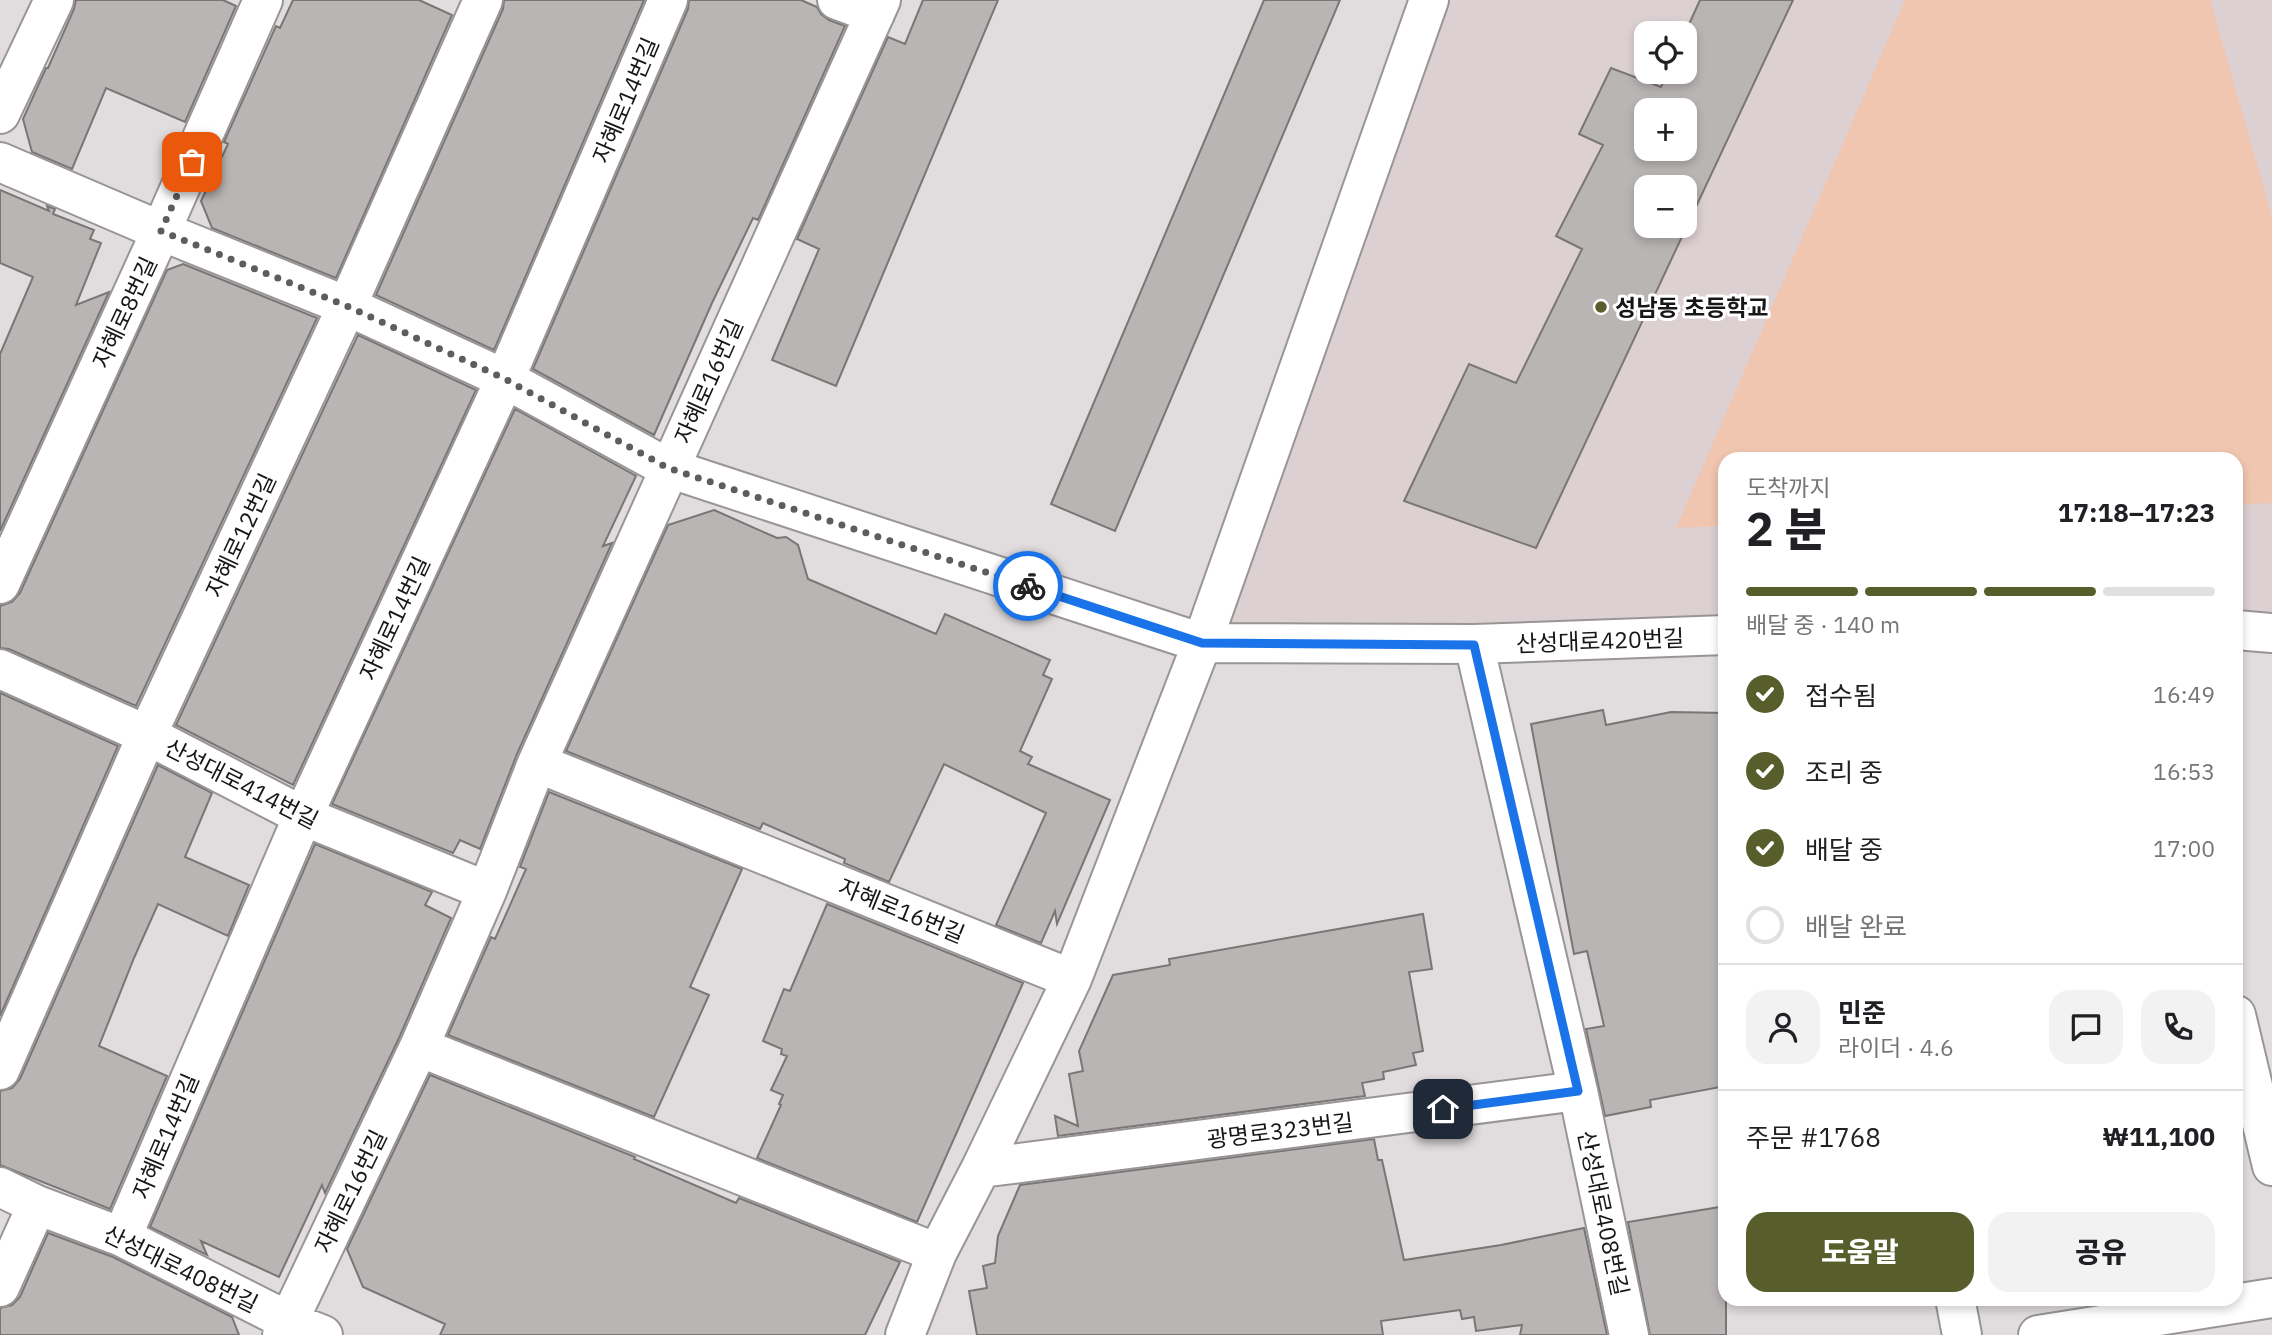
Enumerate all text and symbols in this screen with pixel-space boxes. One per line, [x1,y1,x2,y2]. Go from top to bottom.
map controls [1634,21,1697,238]
button: locate [1634,21,1697,84]
street label: 자혜로14번길 [585,33,665,167]
button: + [1634,98,1697,161]
pin [162,132,222,192]
icon: bag [173,143,211,181]
button: − [1634,175,1697,238]
street label: 자혜로8번길 [85,251,163,373]
place label: 성남동 초등학교 [1615,292,1769,322]
marker: 성남동 초등학교 [1593,299,1609,315]
street label: 자혜로16번길 [667,314,749,448]
street label: 자혜로12번길 [198,468,282,602]
text: 도착까지 [1746,472,1831,502]
text: 17:18–17:23 [2058,495,2215,529]
text: 2 분 [1746,499,1827,559]
street label: 자혜로14번길 [352,551,436,685]
courier [993,551,1063,621]
icon: bike [1009,567,1047,605]
text: 배달 중 · 140 m [1746,609,1900,639]
street label: 산성대로420번길 [1515,622,1685,658]
icon: check [1746,675,1784,713]
text: 접수됨 [1805,678,1877,712]
text: 16:49 [2153,679,2215,709]
street label: 산성대로414번길 [160,731,324,835]
icon: check [1746,752,1784,790]
text: 조리 중 [1805,755,1883,789]
text: 16:53 [2153,756,2215,786]
icon: check [1746,829,1784,867]
text: 배달 중 [1805,832,1883,866]
text: 17:00 [2153,833,2215,863]
street label: 자혜로16번길 [835,871,969,949]
text: 배달 완료 [1805,909,1907,943]
button: person [1746,990,1820,1064]
button: chat [2049,990,2123,1064]
button: phone [2141,990,2215,1064]
text: 민준 [1838,995,1886,1029]
text: 라이더 · 4.6 [1838,1032,1954,1062]
street label: 자혜로14번길 [125,1069,205,1203]
pin [1413,1079,1473,1139]
icon: home [1424,1090,1462,1128]
street label: 광명로323번길 [1205,1106,1355,1154]
text: ₩11,100 [2102,1119,2215,1153]
text: 주문 #1768 [1746,1120,1881,1154]
street label: 자혜로16번길 [307,1124,393,1258]
street label: 산성대로408번길 [1572,1128,1636,1298]
button: 도움말 [1746,1212,1974,1292]
button: 공유 [1988,1212,2215,1292]
street label: 산성대로408번길 [99,1218,263,1318]

